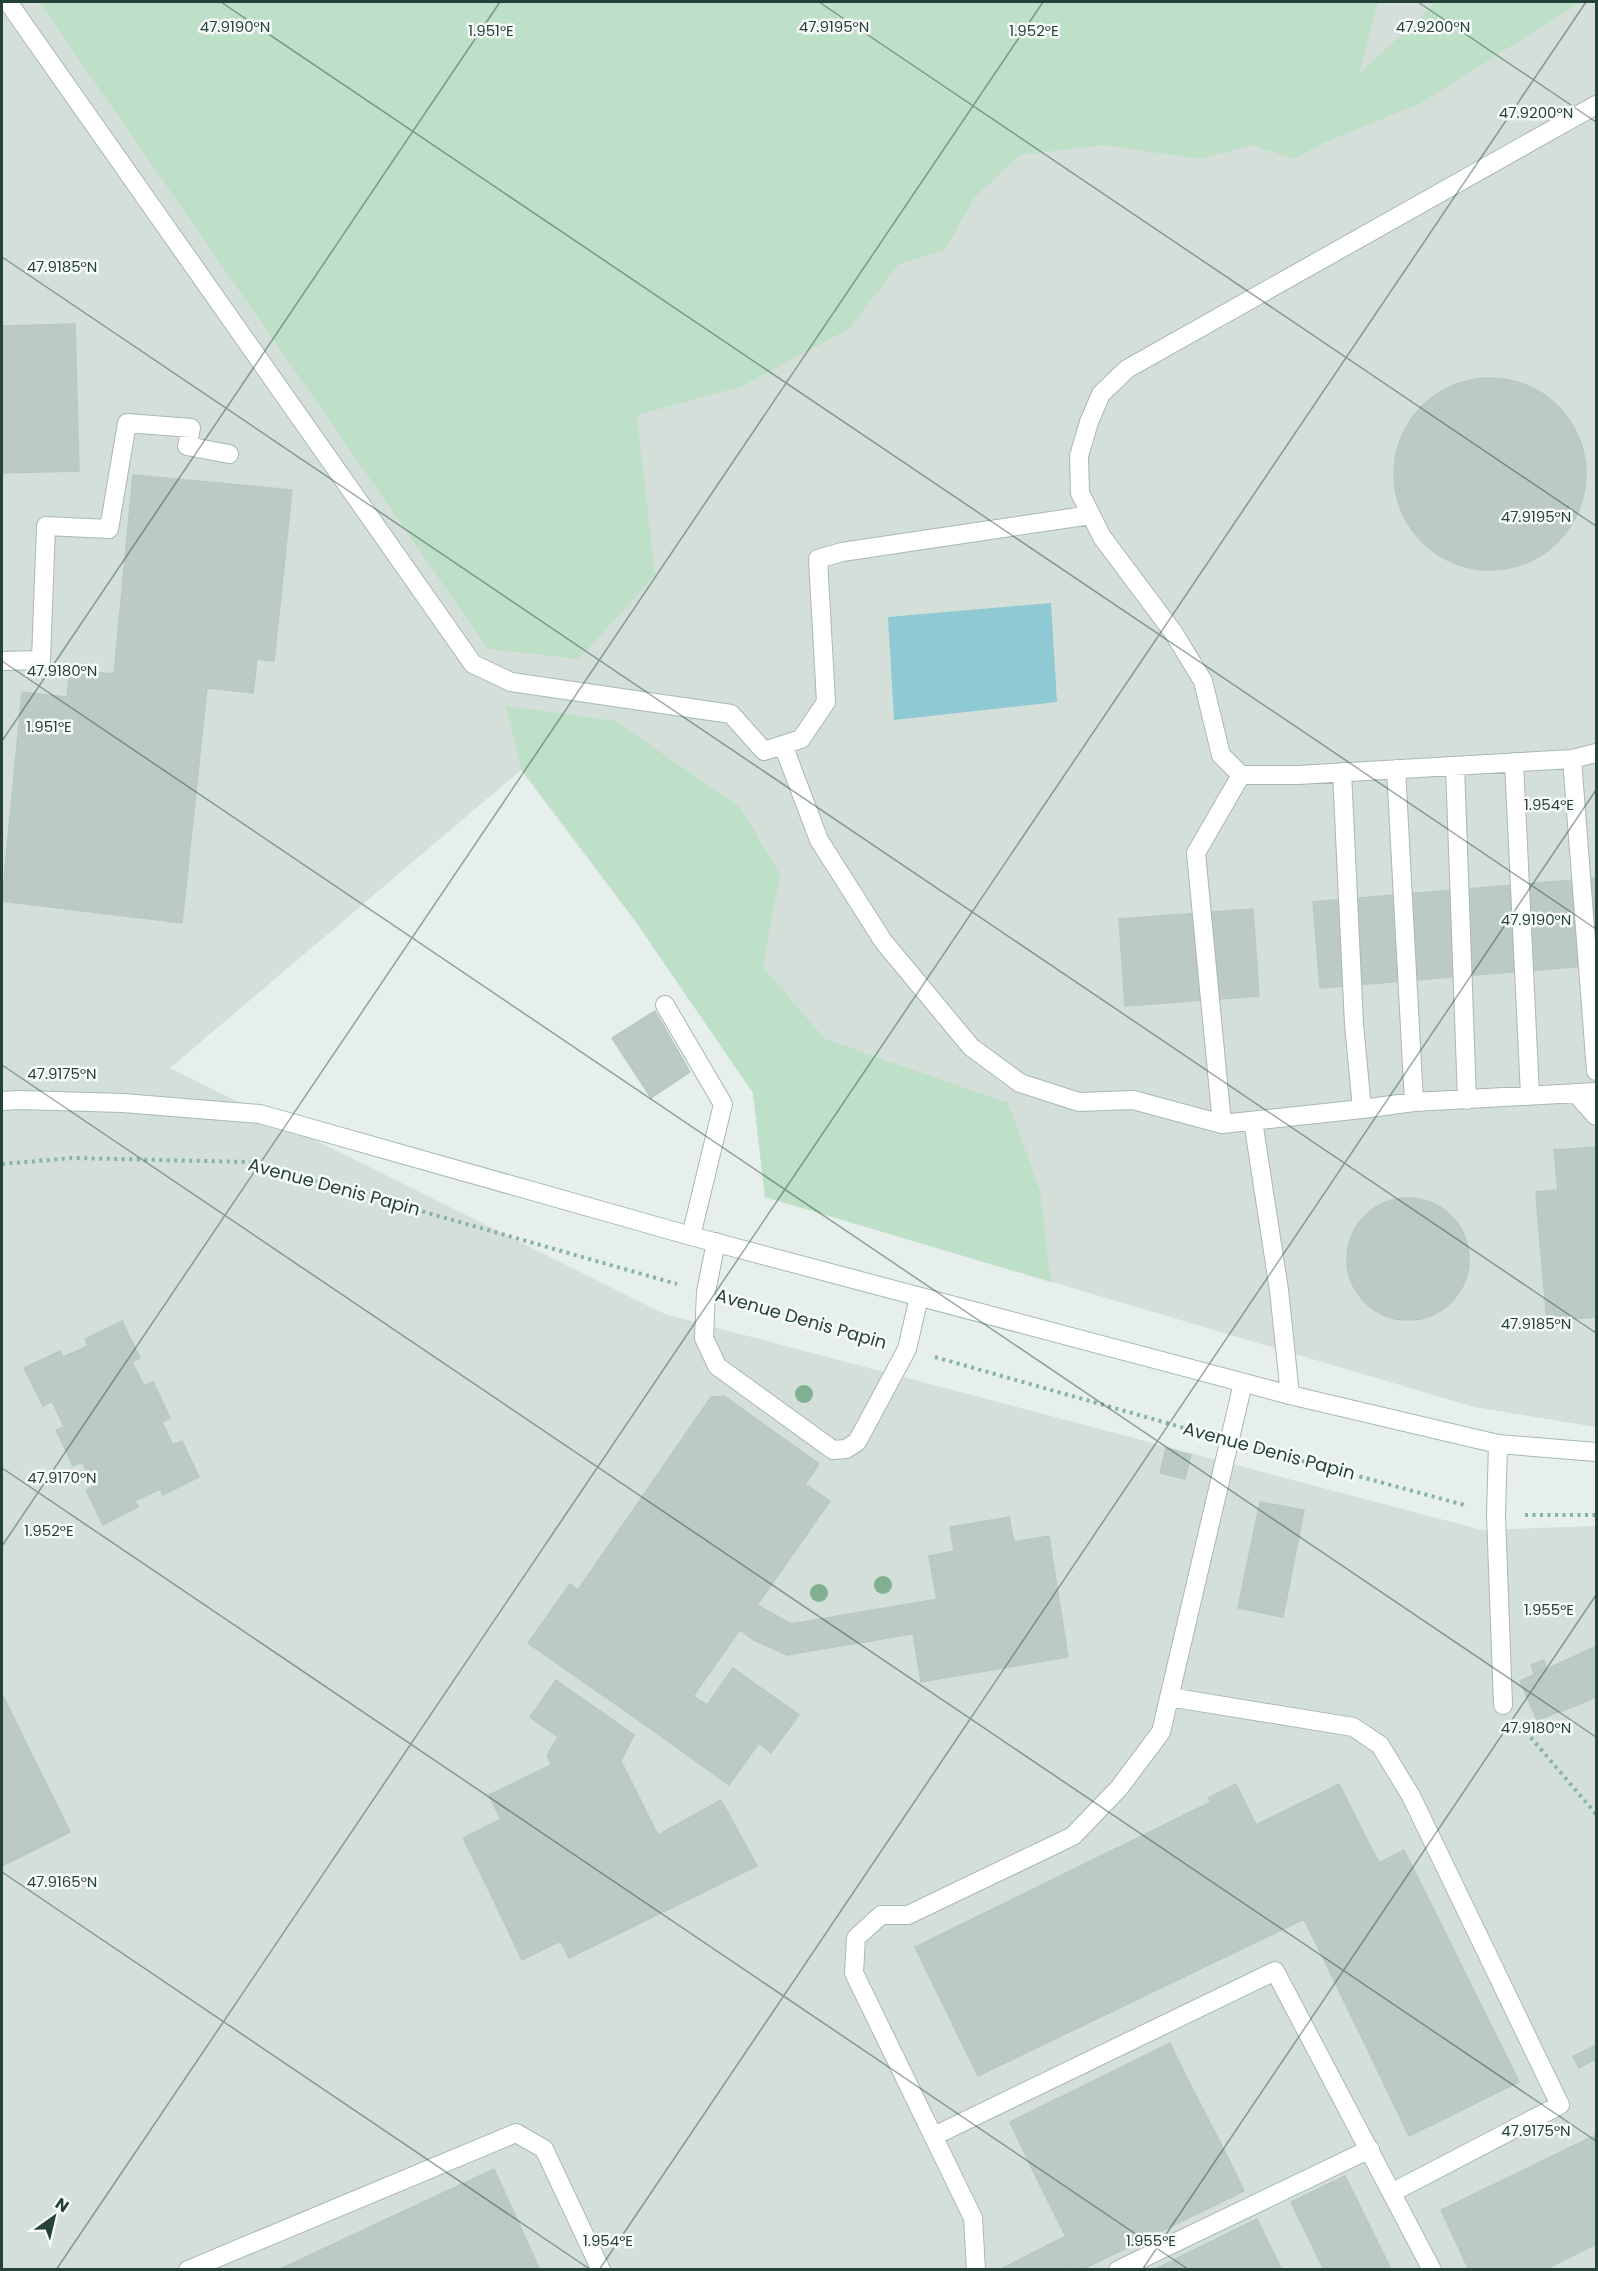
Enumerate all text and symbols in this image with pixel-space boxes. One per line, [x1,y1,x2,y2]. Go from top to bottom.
text: 47.9190°N [200,16,270,37]
text: 47.9195°N [799,16,869,37]
text: 47.9200°N [1396,16,1470,37]
text: 1.951°E [468,20,514,41]
text: 1.952°E [1009,20,1059,41]
text: 47.9200°N [1499,102,1573,123]
text: 47.9185°N [27,256,97,277]
text: 47.9195°N [1501,506,1571,527]
text: 47.9180°N [27,660,97,681]
text: 1.951°E [26,716,72,737]
text: 1.954°E [1524,794,1574,815]
text: 47.9190°N [1501,909,1571,930]
text: 47.9175°N [27,1063,97,1084]
street label: Avenue Denis Papin [245,1152,423,1222]
street label: Avenue Denis Papin [713,1282,890,1355]
text: 47.9185°N [1501,1313,1571,1334]
street label: Avenue Denis Papin [1180,1416,1358,1486]
text: 47.9170°N [27,1467,97,1488]
text: 1.952°E [24,1520,74,1541]
text: 1.955°E [1524,1599,1574,1620]
text: 47.9180°N [1501,1717,1571,1738]
text: 47.9165°N [27,1871,97,1892]
text: 47.9175°N [1501,2120,1571,2141]
north arrow [24,2187,84,2247]
text: N [51,2192,74,2218]
text: 1.954°E [583,2230,633,2251]
text: 1.955°E [1126,2230,1176,2251]

